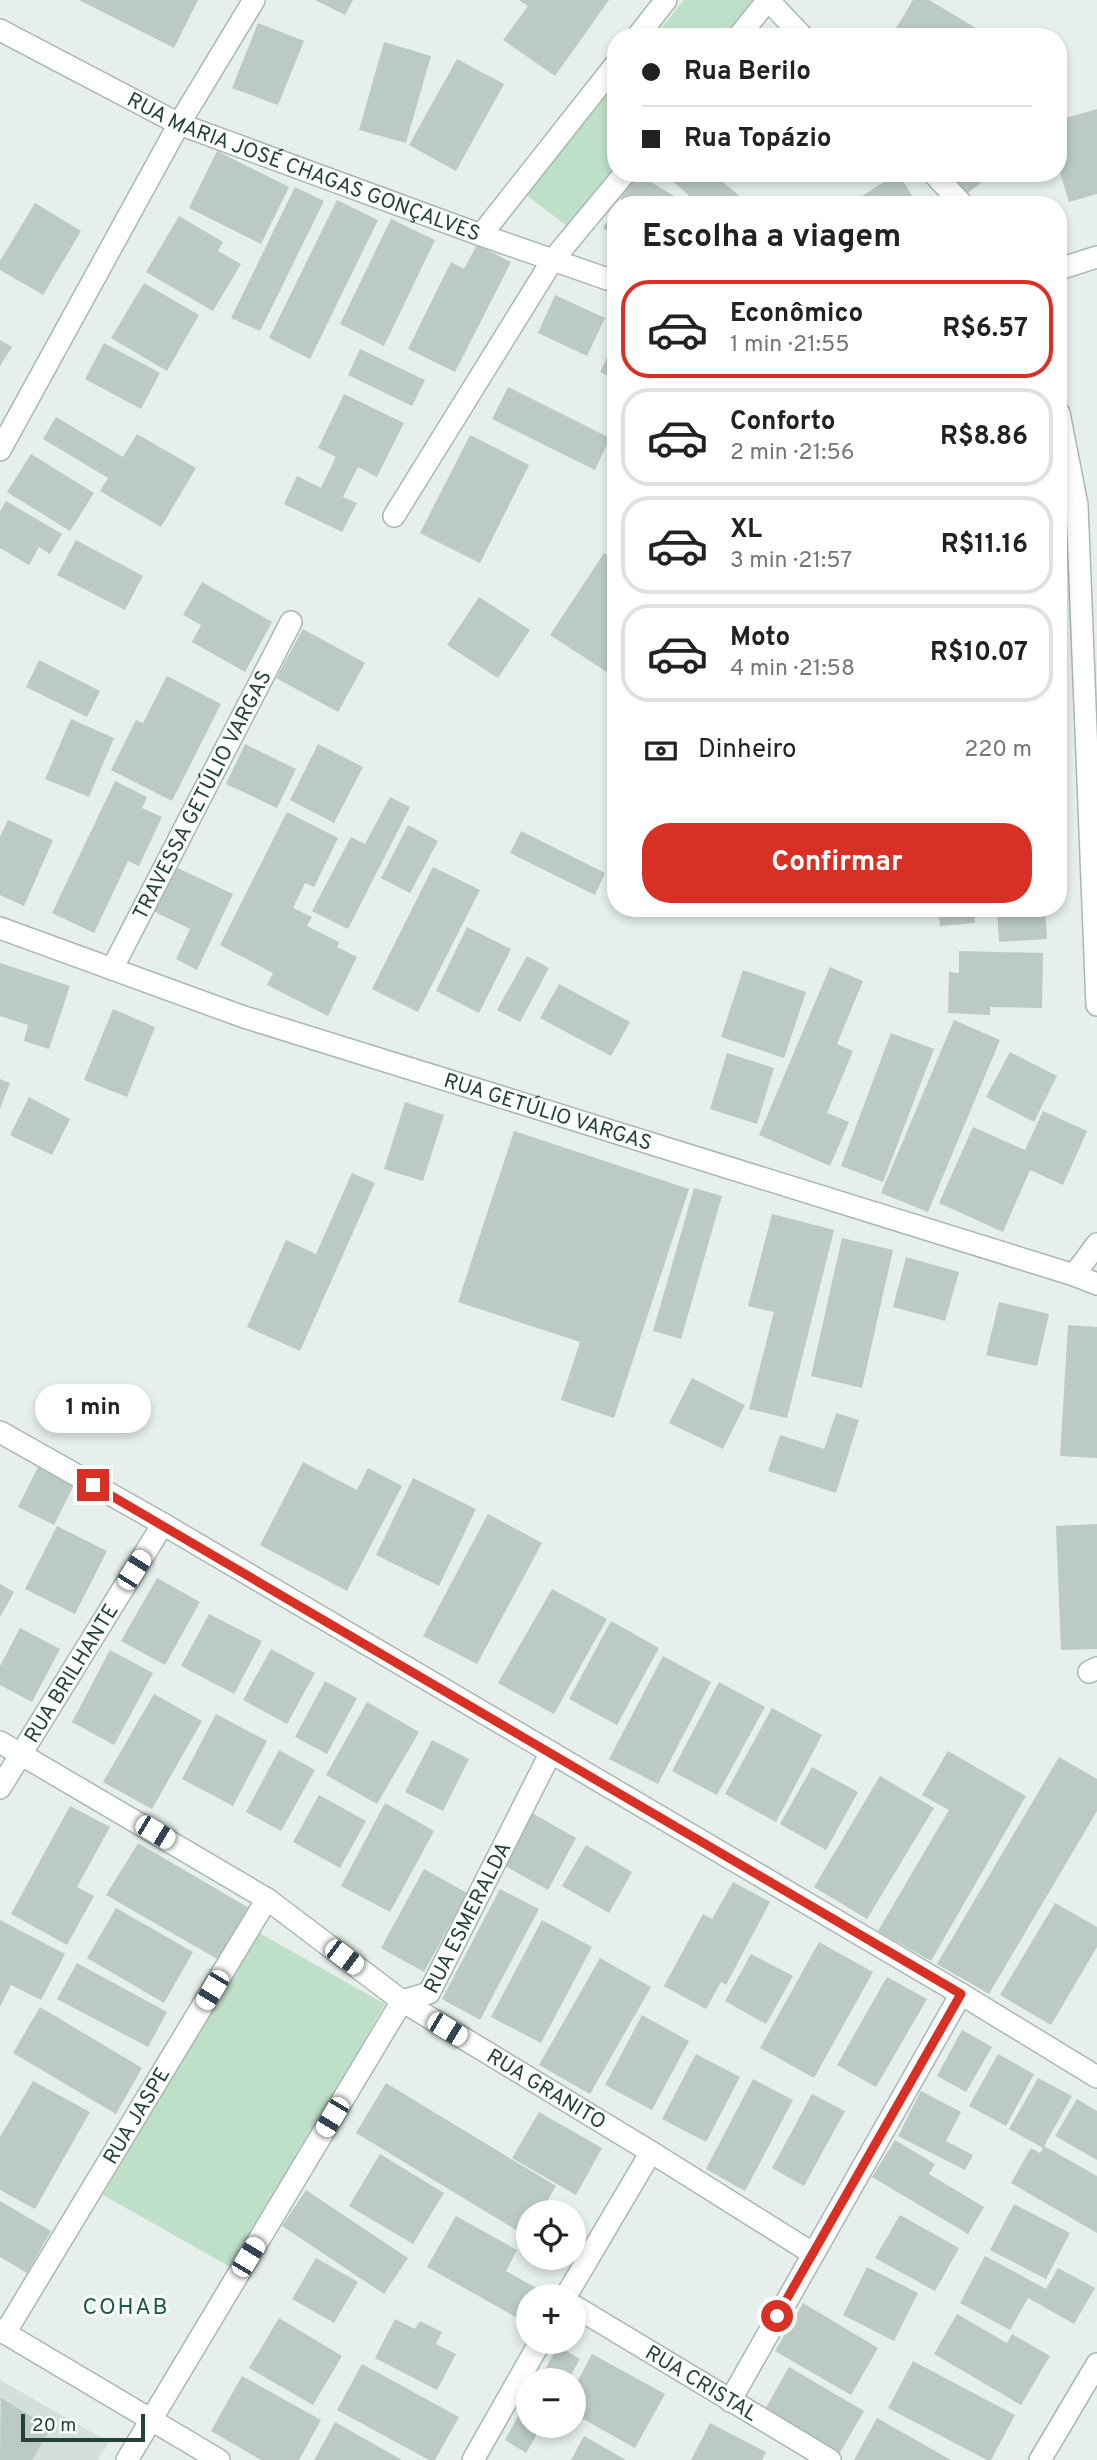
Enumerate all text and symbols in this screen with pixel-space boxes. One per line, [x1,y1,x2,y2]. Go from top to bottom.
text: Rua Berilo [684,56,811,89]
street label: RUA MARIA JOSÉ CHAGAS GONÇALVES [122,87,484,249]
text: Rua Topázio [684,123,832,156]
text: Escolha a viagem [642,218,901,258]
icon: car [646,298,709,361]
text: Econômico [730,298,863,331]
text: R$6.57 [942,313,1028,346]
text: 1 min · 21:55 [730,331,849,360]
icon: car [646,406,709,469]
text: Conforto [730,406,836,439]
text: R$8.86 [940,421,1028,454]
text: 2 min · 21:56 [730,439,854,468]
icon: car [646,514,709,577]
text: XL [730,514,762,547]
text: R$11.16 [941,529,1028,562]
text: 3 min · 21:57 [730,547,852,576]
icon: car [646,622,709,685]
text: Moto [730,622,790,655]
text: R$10.07 [930,637,1028,670]
text: 4 min · 21:58 [730,655,855,684]
street label: TRAVESSA GETÚLIO VARGAS [128,666,279,925]
icon: cash [642,732,680,770]
text: Dinheiro [698,734,797,767]
text: 220 m [964,736,1032,765]
button: Confirmar [642,823,1032,903]
street label: RUA GETÚLIO VARGAS [440,1068,655,1158]
callout: 1 min [35,1384,151,1432]
text: 1 min [65,1394,121,1423]
route end [77,1469,109,1501]
car [114,1547,155,1593]
street label: RUA BRILHANTE [19,1599,125,1749]
car [132,1812,179,1852]
street label: RUA ESMERALDA [419,1838,518,1999]
car [321,1936,368,1978]
car [193,1967,232,2013]
car [424,2009,471,2049]
street label: RUA GRANITO [481,2043,610,2136]
street label: RUA JASPE [98,2063,177,2170]
car [313,2094,352,2140]
map controls [516,2200,586,2438]
button: locate [516,2200,586,2270]
car [229,2234,268,2280]
button: + [516,2284,586,2354]
district label: COHAB [82,2294,170,2323]
route start [761,2300,793,2332]
street label: RUA CRISTAL [640,2340,762,2428]
button: − [516,2368,586,2438]
scale bar [21,2411,145,2443]
text: 20 m [32,2414,76,2438]

